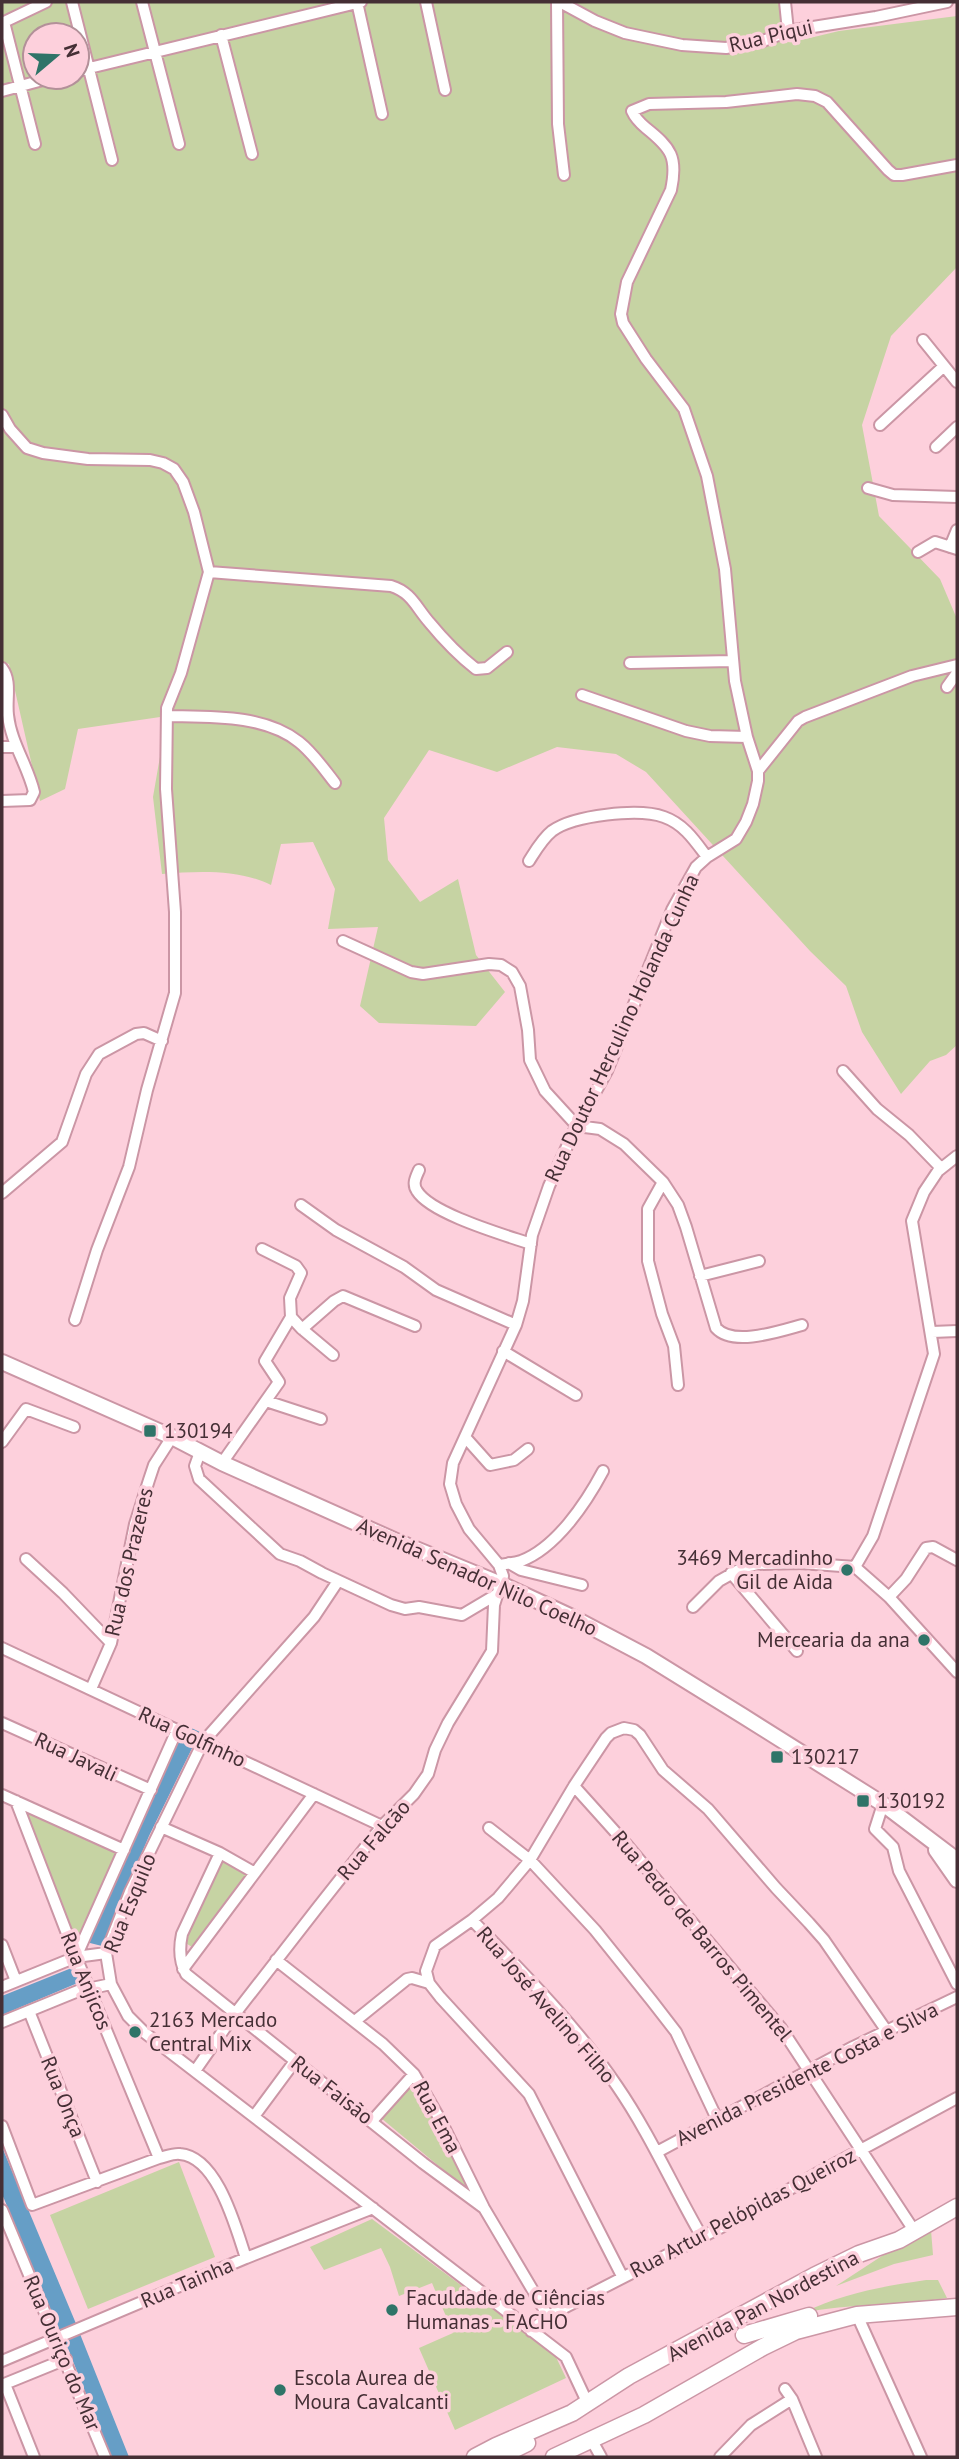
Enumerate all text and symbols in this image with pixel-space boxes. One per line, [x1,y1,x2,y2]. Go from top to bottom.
street label: Rua Piqui [726,13,815,58]
north arrow [21,21,91,91]
text: N [59,41,85,60]
street label: Rua Doutor Herculino Holanda Cunha [538,869,705,1186]
place label: 130194 [164,1417,233,1444]
marker: 130194 [142,1423,158,1439]
street label: Rua dos Prazeres [98,1485,159,1639]
street label: Avenida Senador Nilo Coelho [353,1511,602,1642]
place label: 3469 Mercadinho Gil de Aida [676,1544,833,1595]
marker: 3469 Mercadinho Gil de Aida [839,1562,855,1578]
place label: Mercearia da ana [757,1626,910,1653]
marker: Mercearia da ana [916,1632,932,1648]
street label: Rua Golfinho [134,1700,250,1773]
street label: Rua Javali [30,1726,122,1787]
place label: 130217 [791,1743,860,1770]
marker: 130217 [769,1749,785,1765]
place label: 130192 [877,1787,946,1814]
marker: 130192 [855,1793,871,1809]
street label: Rua Falcão [331,1794,416,1886]
street label: Rua Pedro de Barros Pimentel [606,1825,799,2047]
street label: Rua Esquilo [97,1849,162,1957]
street label: Rua José Avelino Filho [471,1921,622,2089]
street label: Rua Anjicos [55,1928,118,2034]
street label: Avenida Presidente Costa e Silva [671,1996,942,2152]
place label: 2163 Mercado Central Mix [149,2006,277,2057]
marker: 2163 Mercado Central Mix [127,2024,143,2040]
street label: Rua Faisão [286,2049,379,2130]
street label: Rua Onça [35,2052,92,2141]
street label: Rua Ema [407,2076,468,2158]
street label: Rua Artur Pelópidas Queiroz [625,2142,860,2284]
street label: Avenida Pan Nordestina [662,2244,863,2367]
street label: Rua Tainha [136,2251,237,2314]
street label: Rua Ouriço do Mar [18,2271,107,2435]
place label: Faculdade de Ciências Humanas - FACHO [406,2284,605,2335]
marker: Faculdade de Ciências Humanas - FACHO [384,2302,400,2318]
place label: Escola Aurea de Moura Cavalcanti [294,2364,449,2415]
marker: Escola Aurea de Moura Cavalcanti [272,2382,288,2398]

